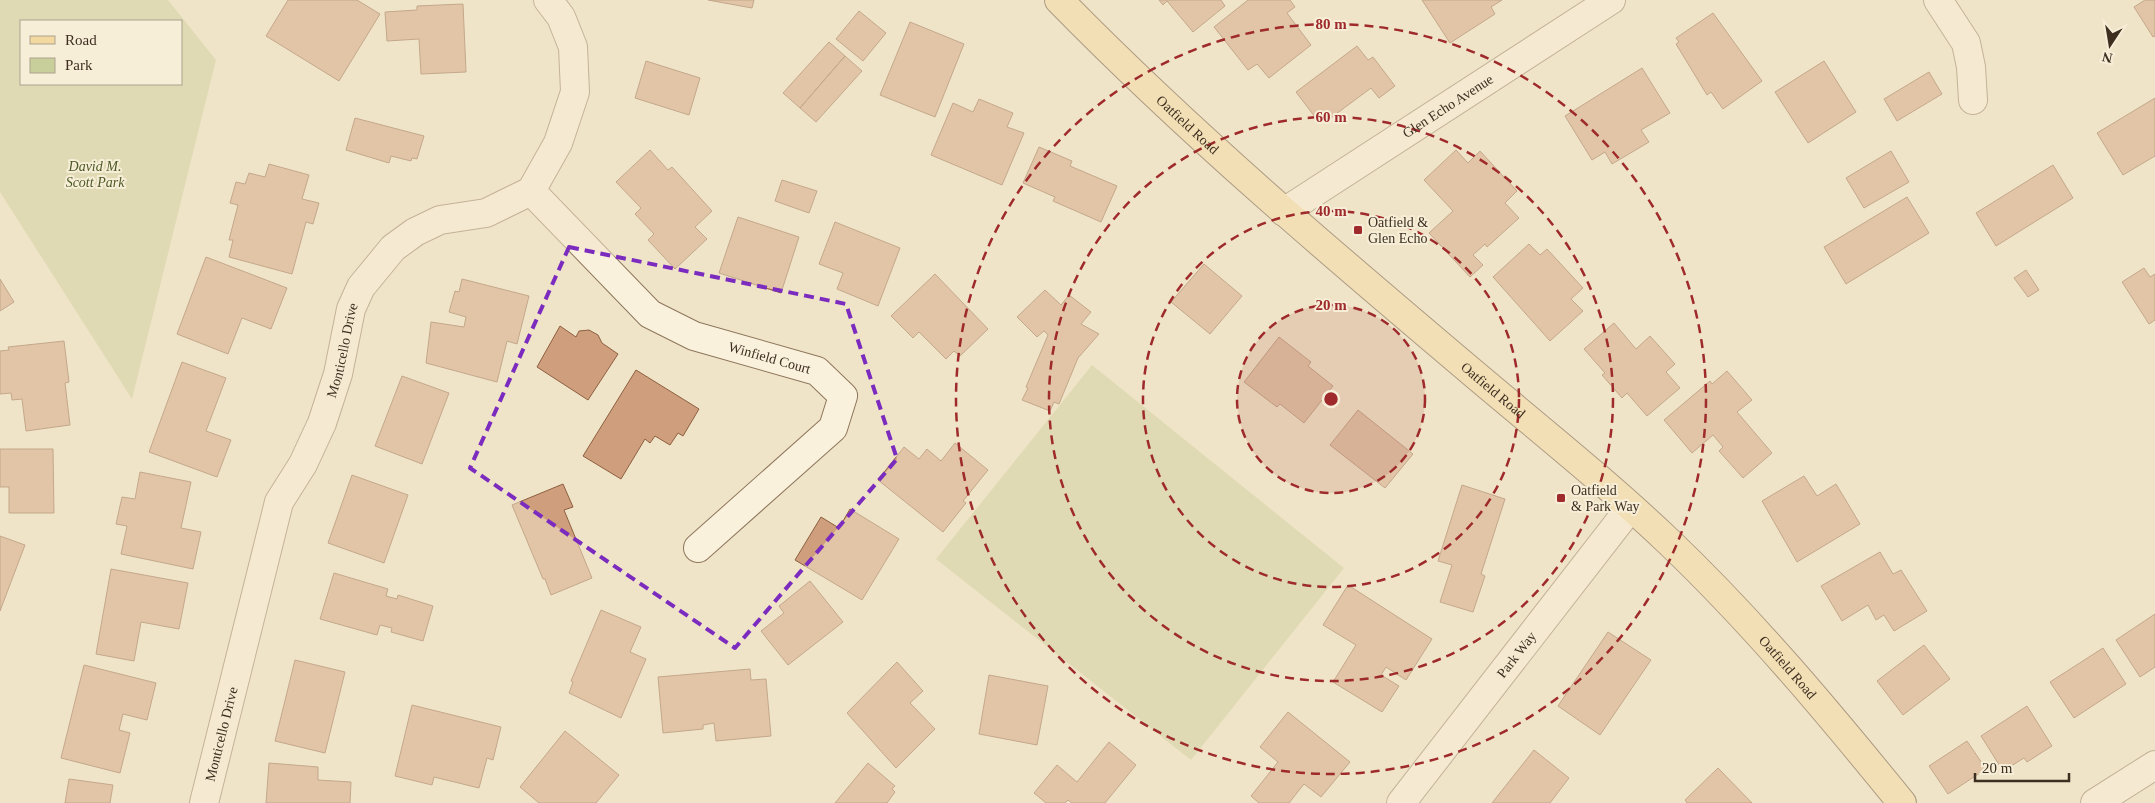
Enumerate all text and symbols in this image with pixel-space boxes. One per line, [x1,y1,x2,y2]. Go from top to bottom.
text: 80 m [1315,16,1347,32]
legend [20,20,182,85]
north arrow [2085,20,2135,70]
text: Road [65,32,97,48]
text: N [2101,49,2114,66]
text: Park [65,57,93,73]
street label: Glen Echo Avenue [1400,72,1496,141]
street label: Oatfield Road [1153,93,1221,157]
text: 60 m [1315,109,1347,125]
park label: David M. Scott Park [66,159,125,190]
text: 40 m [1315,203,1347,219]
place label: Oatfield & Glen Echo [1368,215,1428,246]
marker: Oatfield & Glen Echo [1352,224,1364,236]
text: 20 m [1315,297,1347,313]
street label: Monticello Drive [324,300,361,400]
street label: Winfield Court [727,339,812,377]
street label: Oatfield Road [1458,359,1528,421]
centre of rings [1322,390,1340,408]
place label: Oatfield & Park Way [1571,483,1640,514]
marker: Oatfield & Park Way [1555,492,1567,504]
street label: Park Way [1494,629,1539,681]
street label: Oatfield Road [1756,633,1819,702]
street label: Monticello Drive [203,685,241,783]
scale bar [1975,750,2069,782]
text: 20 m [1982,760,2013,776]

